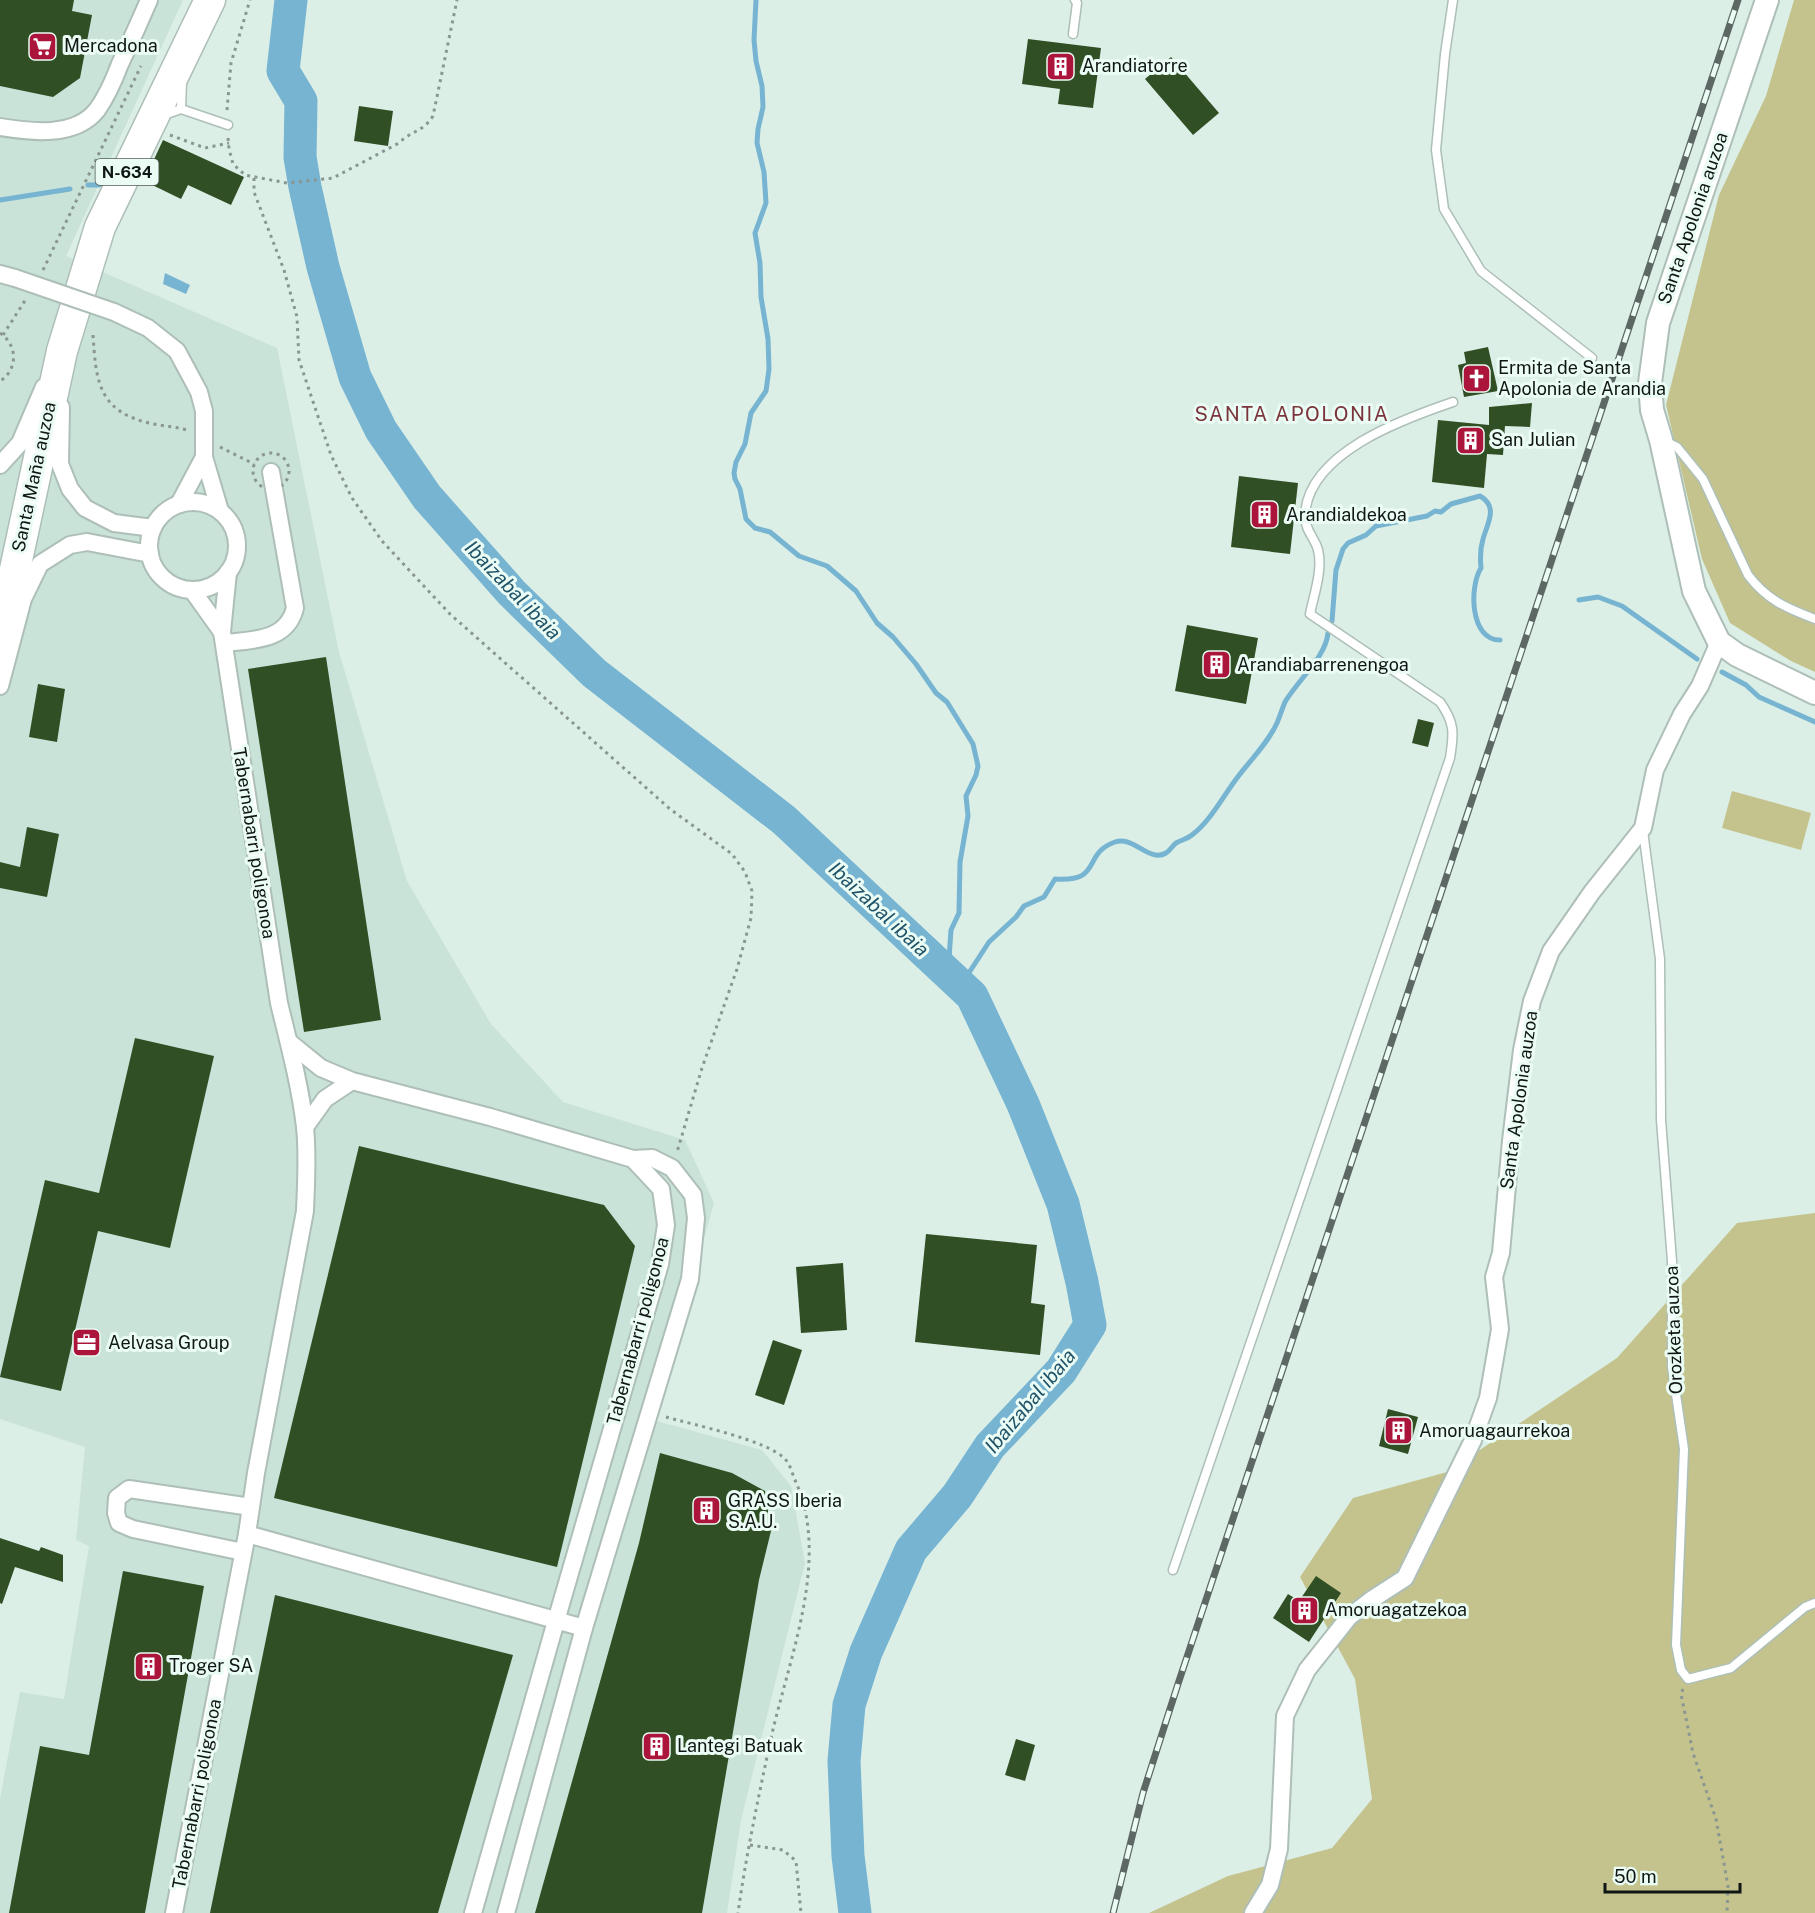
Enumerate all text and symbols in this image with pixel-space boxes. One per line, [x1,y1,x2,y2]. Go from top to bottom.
supermarket icon: Mercadona [27,30,59,62]
place label: Mercadona [64,35,158,56]
building icon: Arandiatorre [1045,50,1077,82]
place label: Arandiatorre [1082,55,1188,76]
street label: Santa Apolonia auzoa [1653,129,1732,306]
road number: N-634 [96,159,158,185]
place label: Ermita de Santa Apolonia de Arandia [1498,357,1666,399]
church icon: Ermita de Santa Apolonia de Arandia [1461,362,1493,394]
street label: Santa Maña auzoa [7,400,60,554]
district label: SANTA APOLONIA [1195,402,1389,426]
building icon: San Julian [1454,424,1486,456]
place label: San Julian [1491,429,1575,450]
building icon: Arandialdekoa [1249,499,1281,531]
place label: Arandialdekoa [1286,504,1407,525]
water label: Ibaizabal ibaia [460,536,566,644]
building icon: Arandiabarrenengoa [1200,649,1232,681]
place label: Arandiabarrenengoa [1237,654,1409,675]
street label: Tabernabarri poligonoa [229,746,280,940]
water label: Ibaizabal ibaia [824,856,934,962]
street label: Santa Apolonia auzoa [1496,1009,1541,1191]
street label: Tabernabarri poligonoa [602,1235,673,1427]
street label: Orozketa auzoa [1661,1266,1686,1395]
office icon: Aelvasa Group [71,1327,103,1359]
place label: Aelvasa Group [108,1332,230,1353]
water label: Ibaizabal ibaia [980,1344,1080,1458]
building icon: Amoruagaurrekoa [1382,1415,1414,1447]
place label: Amoruagaurrekoa [1419,1420,1570,1441]
place label: GRASS Iberia S.A.U. [728,1490,842,1532]
building icon: GRASS Iberia S.A.U. [691,1495,723,1527]
building icon: Amoruagatzekoa [1288,1594,1320,1626]
place label: Amoruagatzekoa [1325,1599,1467,1620]
building icon: Troger SA [132,1650,164,1682]
place label: Troger SA [169,1655,253,1676]
street label: Tabernabarri poligonoa [168,1697,225,1891]
building icon: Lantegi Batuak [640,1730,672,1762]
place label: Lantegi Batuak [677,1735,803,1756]
scale bar [1605,1856,1740,1894]
text: 50 m [1614,1866,1657,1887]

